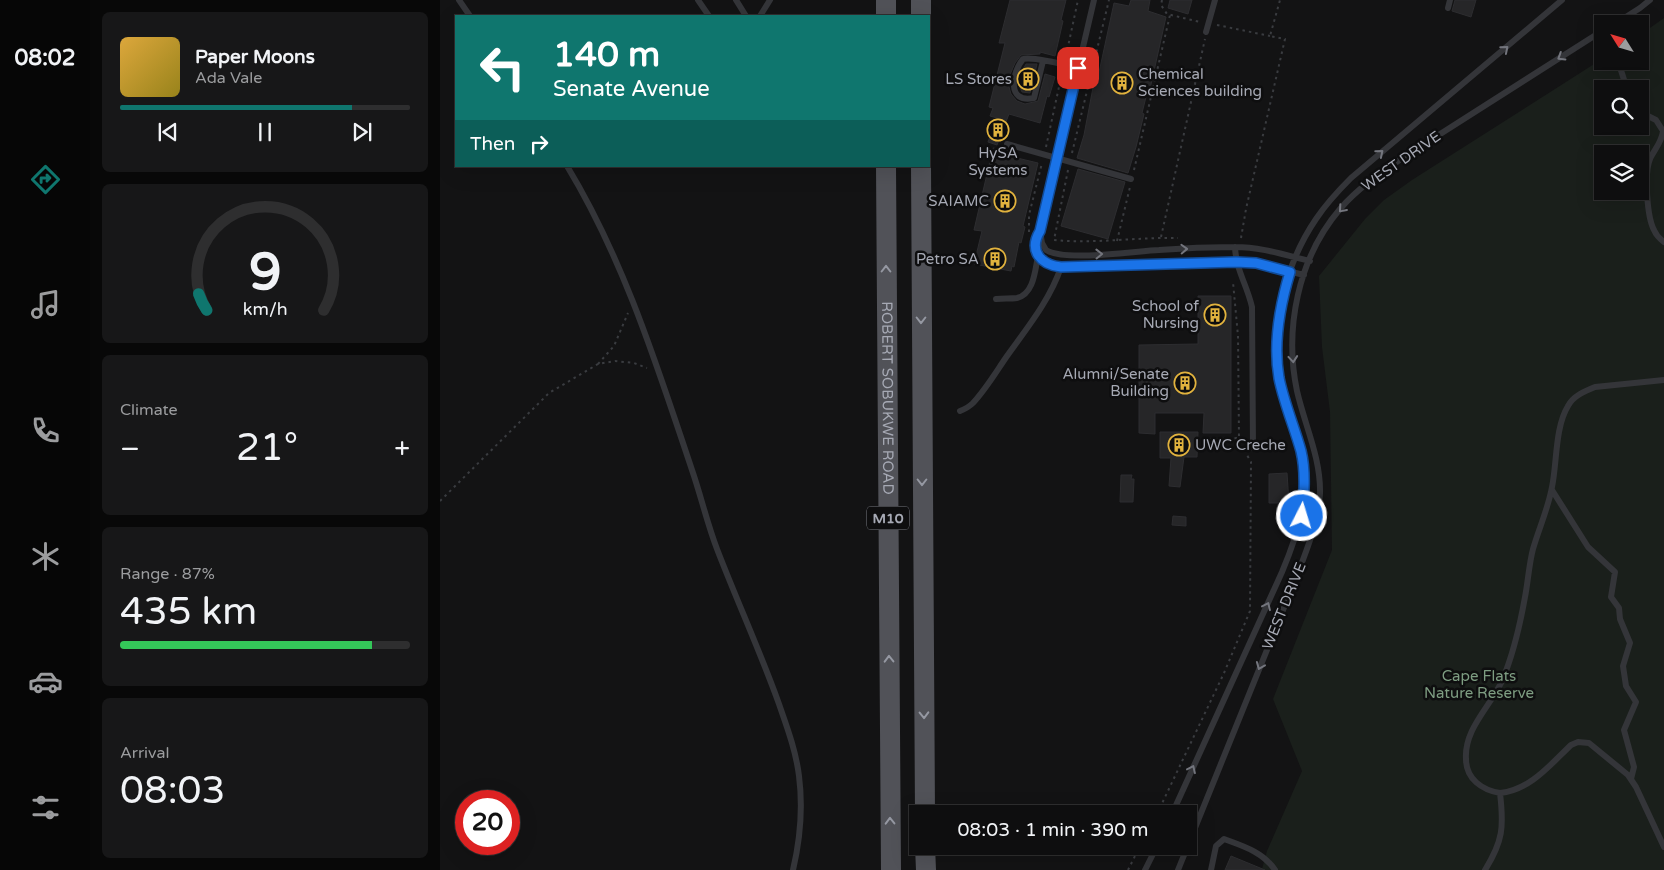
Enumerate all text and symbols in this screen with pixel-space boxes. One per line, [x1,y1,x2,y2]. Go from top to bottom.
north arrow [1594,15,1649,70]
map controls [1594,15,1649,200]
text: 140 m [553,34,660,76]
icon: left [470,35,535,100]
text: 08:02 [15,45,75,71]
text: Paper Moons [195,46,315,68]
one-way arrow [1499,46,1508,54]
pin [1057,47,1099,89]
one-way arrow [1558,51,1567,61]
icon: arrive [1064,54,1092,82]
place label: Chemical Sciences building [1138,65,1262,100]
building icon: LS Stores [1016,67,1040,91]
text: Ada Vale [195,68,262,88]
place label: LS Stores [945,70,1012,88]
building icon: Chemical Sciences building [1110,71,1134,95]
text: Senate Avenue [553,76,710,102]
button: search [1594,80,1649,135]
icon: previous [154,118,182,146]
icon: pause [251,118,279,146]
icon: next [348,118,376,146]
building icon: HySA Systems [986,118,1010,142]
street label: WEST DRIVE [1358,127,1444,195]
icon: right [525,130,553,158]
text: Then [470,133,515,155]
place label: HySA Systems [968,144,1028,179]
button: layers [1594,145,1649,200]
one-way arrow [1375,150,1384,159]
icon: directions [28,162,63,197]
building icon: SAIAMC [993,189,1017,213]
place label: SAIAMC [928,192,989,210]
one-way arrow [1338,203,1347,212]
text: 9 [249,241,281,304]
one-way arrow [1180,244,1188,254]
building icon: Petro SA [983,247,1007,271]
one-way arrow [1095,249,1103,260]
place label: Petro SA [916,250,979,268]
one-way arrow [881,265,891,272]
icon: music [28,287,63,322]
place label: School of Nursing [1132,297,1199,332]
text: km/h [243,299,287,320]
street label: ROBERT SOBUKWE ROAD [878,301,897,495]
building icon: School of Nursing [1203,303,1227,327]
one-way arrow [916,316,926,324]
one-way arrow [1287,356,1298,364]
place label: Alumni/Senate Building [1063,365,1169,400]
building icon: Alumni/Senate Building [1173,371,1197,395]
text: Climate [120,400,178,420]
icon: phone [28,413,63,448]
text: 21° [236,425,298,471]
text: − [120,432,140,466]
text: + [394,432,410,466]
building icon: UWC Creche [1167,433,1191,457]
place label: UWC Creche [1195,436,1286,454]
one-way arrow [917,479,927,487]
position arrow [1275,489,1327,541]
road number: M10 [867,506,909,530]
icon: climate [28,539,63,574]
street label: WEST DRIVE [1258,560,1310,652]
text: Range · 87% [120,564,215,584]
text: 435 km [120,589,257,635]
one-way arrow [1261,602,1271,611]
one-way arrow [884,655,894,662]
one-way arrow [1256,661,1267,670]
icon: car [28,664,63,699]
park label: Cape Flats Nature Reserve [1424,667,1534,702]
one-way arrow [919,712,929,719]
text: Arrival [120,743,169,763]
one-way arrow [1186,765,1196,774]
text: 08:03 [120,768,225,814]
icon: filters [28,790,63,825]
speed limit sign: 20 [455,790,520,855]
one-way arrow [885,817,895,825]
text: 08:03 · 1 min · 390 m [957,819,1149,841]

